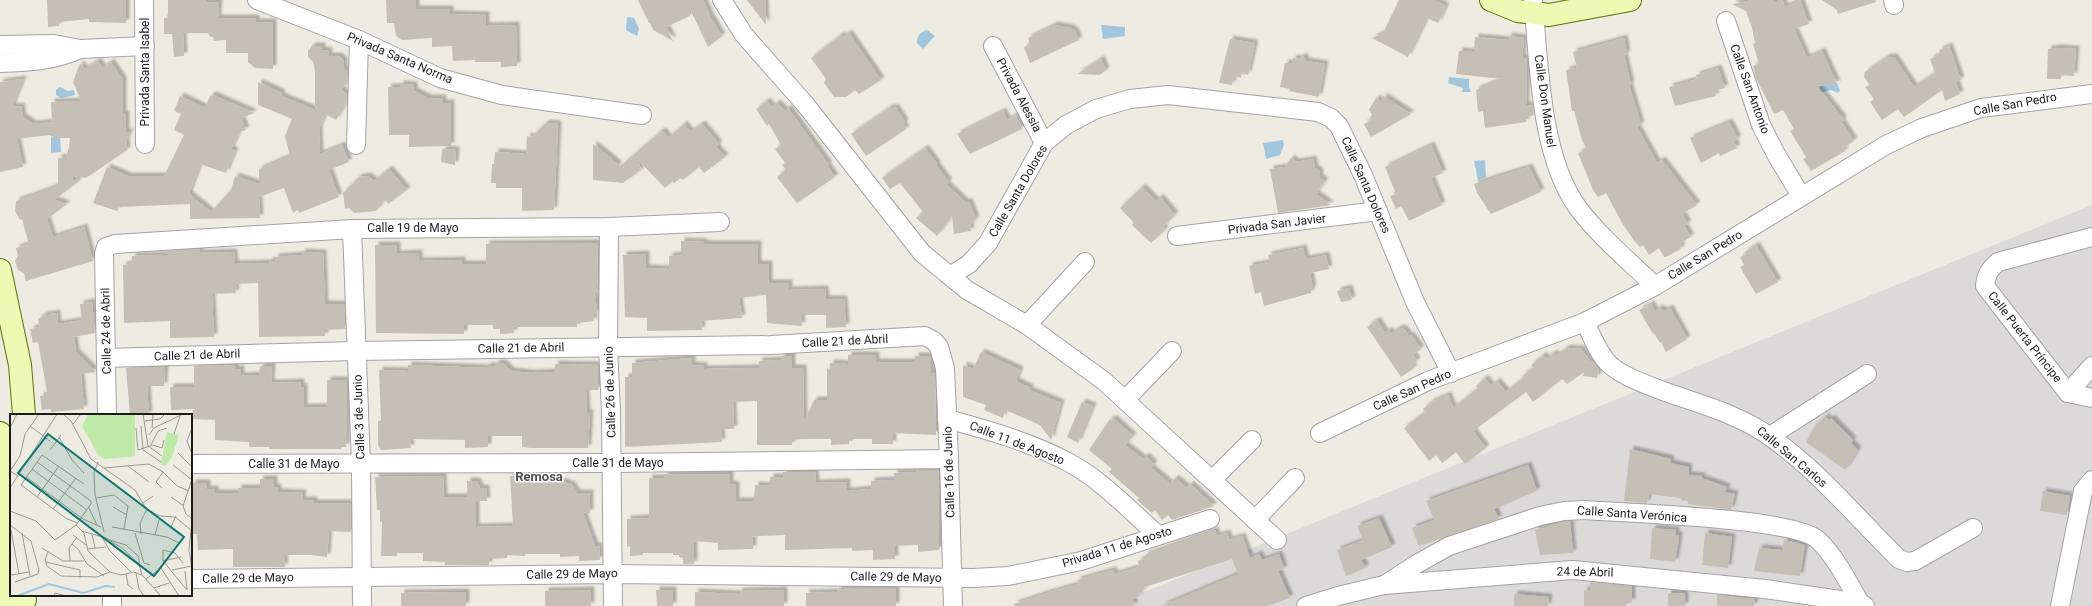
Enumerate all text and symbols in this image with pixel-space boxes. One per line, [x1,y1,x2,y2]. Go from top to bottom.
street label: Privada Santa Isabel [138,18,152,126]
street label: Privada Santa Norma [345,29,455,87]
street label: Calle San Antonio [1727,42,1773,136]
street label: Calle Don Manuel [1532,54,1558,148]
street label: Privada Alessia [994,55,1044,135]
street label: Calle San Pedro [1972,90,2058,118]
street label: Calle Santa Dolores [1338,135,1394,235]
street label: Calle Santa Dolores [986,142,1050,240]
street label: Privada San Javier [1227,211,1327,237]
street label: Calle 19 de Mayo [367,221,459,235]
street label: Calle San Pedro [1665,227,1745,283]
street label: Calle 24 de Abril [98,288,114,374]
street label: Calle Puerta Príncipe [1985,289,2065,385]
street label: Calle 21 de Abril [801,332,889,350]
street label: Calle 21 de Abril [478,340,564,356]
street label: Calle 21 de Abril [154,346,240,364]
street label: Calle 26 de Junio [601,346,619,438]
street label: Calle San Pedro [1371,366,1453,414]
street label: Calle 3 de Junio [351,374,367,460]
inset map [10,414,192,596]
street label: Calle 11 de Agosto [968,418,1066,468]
street label: Calle San Carlos [1754,424,1830,490]
street label: Calle 16 de Junio [940,426,958,518]
street label: Calle 31 de Mayo [572,456,664,470]
street label: Calle 31 de Mayo [248,457,340,471]
district label: Remosa [515,469,563,484]
street label: Calle Santa Verónica [1577,503,1687,525]
street label: Privada 11 de Agosto [1060,524,1174,570]
street label: 24 de Abril [1556,565,1614,579]
street label: Calle 29 de Mayo [526,566,618,582]
street label: Calle 29 de Mayo [850,569,942,585]
street label: Calle 29 de Mayo [202,570,294,586]

